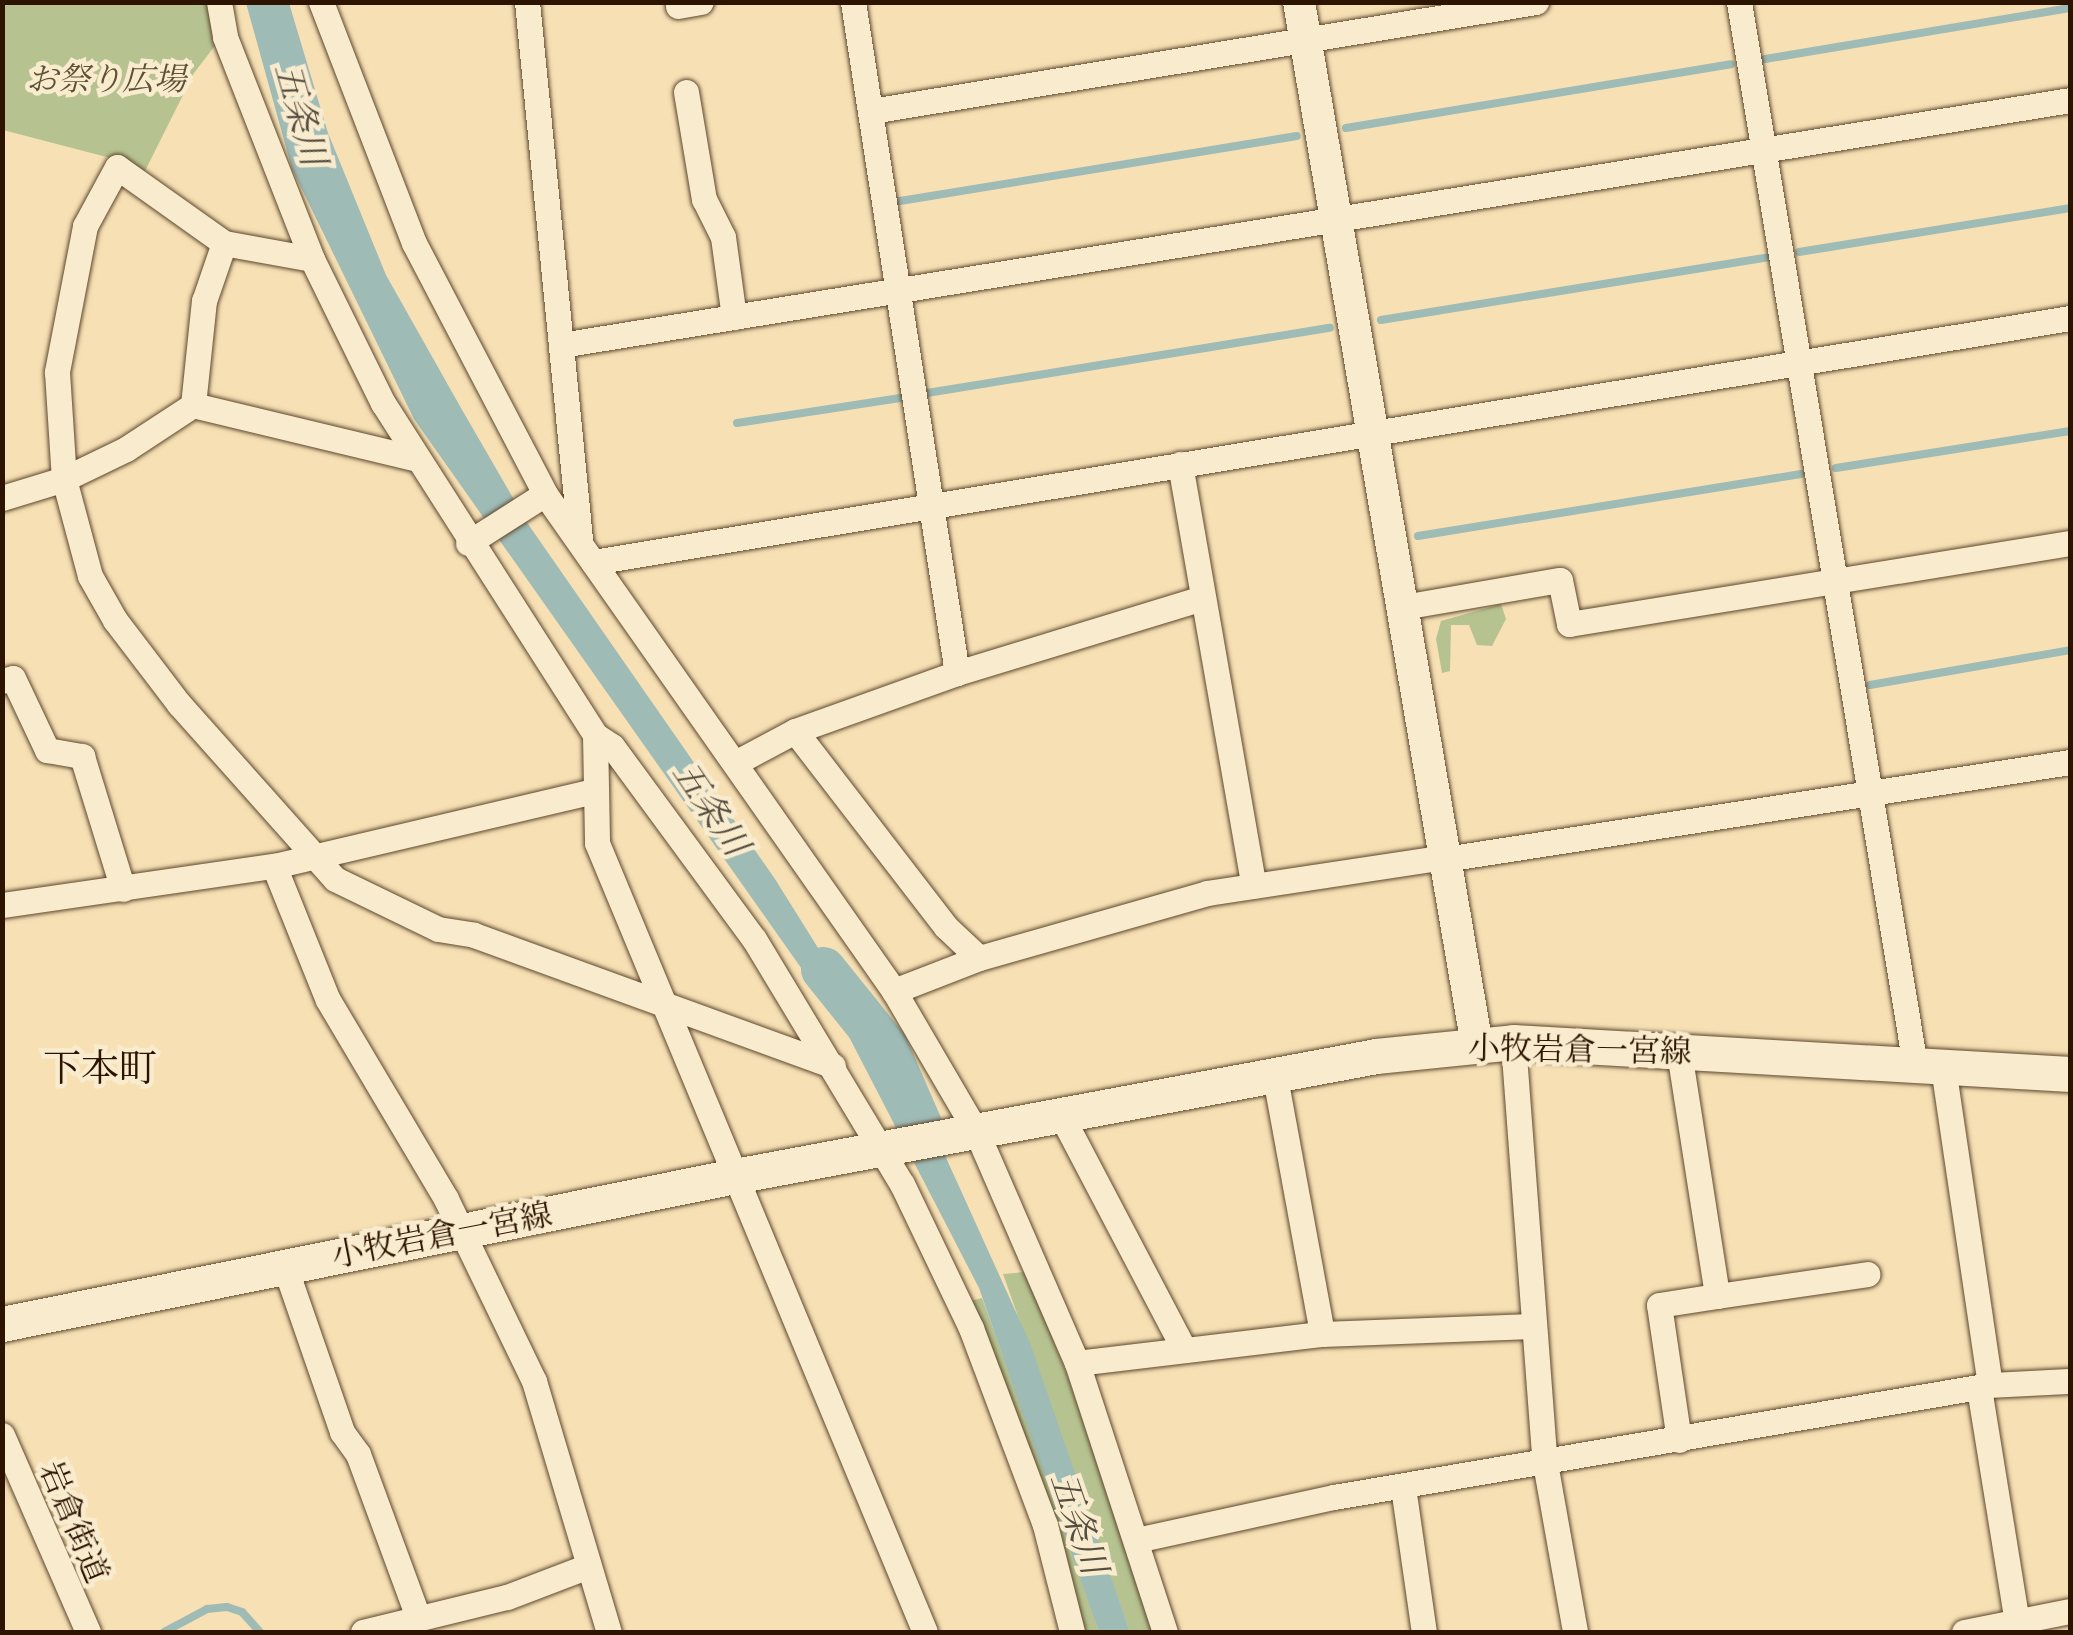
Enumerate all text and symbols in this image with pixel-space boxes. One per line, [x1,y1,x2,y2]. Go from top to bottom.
water label: 五条川 [266,58,336,170]
park label: お祭り広場 [26,60,186,98]
water label: 五条川 [664,753,758,863]
street label: 小牧岩倉一宮線 [1468,1029,1692,1071]
district label: 下本町 [43,1045,157,1091]
street label: 小牧岩倉一宮線 [328,1195,556,1275]
street label: 岩倉街道 [31,1456,117,1588]
water label: 五条川 [1042,1467,1116,1579]

